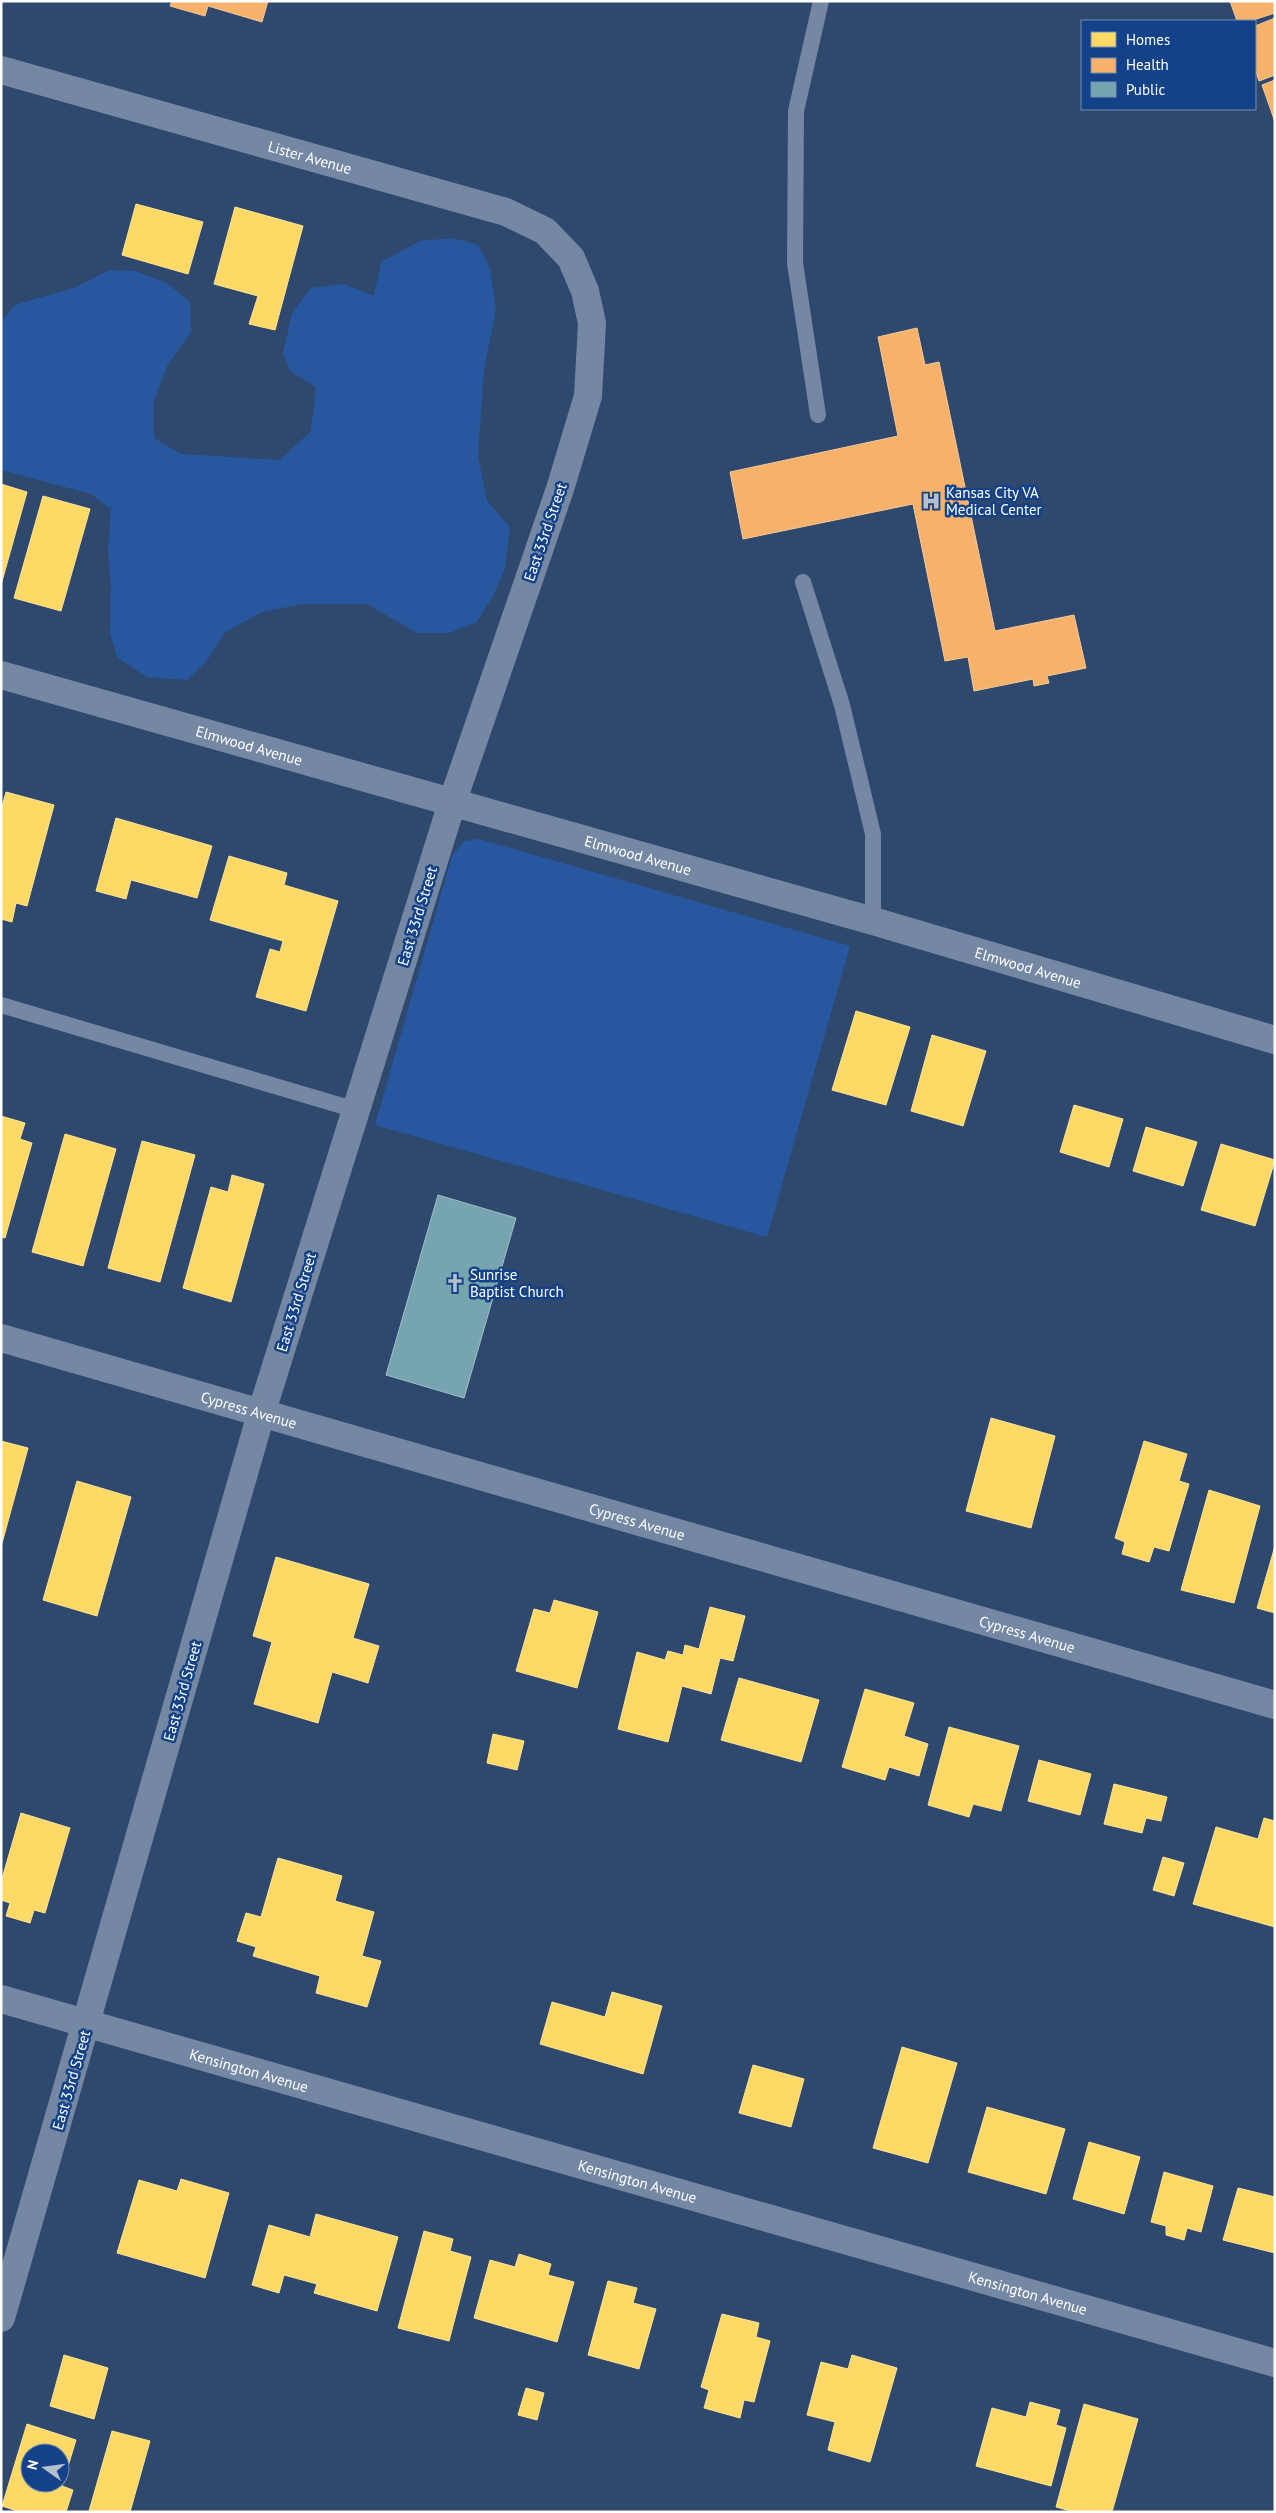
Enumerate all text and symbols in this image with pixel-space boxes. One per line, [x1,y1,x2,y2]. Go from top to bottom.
legend [1081,20,1256,110]
text: Homes [1126,30,1170,49]
text: Health [1126,55,1169,74]
text: Public [1126,80,1165,99]
street label: Lister Avenue [266,136,354,178]
street label: East 33rd Street [519,480,571,584]
place label: Kansas City VA Medical Center [946,483,1042,519]
hospital icon: Kansas City VA Medical Center [920,490,942,512]
street label: Elmwood Avenue [194,721,305,769]
street label: Elmwood Avenue [583,831,694,879]
street label: East 33rd Street [393,864,441,968]
street label: Elmwood Avenue [973,942,1084,992]
street label: East 33rd Street [272,1250,320,1354]
place label: Sunrise Baptist Church [470,1265,564,1301]
church icon: Sunrise Baptist Church [444,1272,466,1294]
street label: Cypress Avenue [199,1387,299,1432]
street label: Cypress Avenue [587,1498,687,1544]
street label: Cypress Avenue [977,1611,1077,1656]
street label: East 33rd Street [159,1639,205,1743]
street label: East 33rd Street [48,2028,94,2132]
street label: Kensington Avenue [188,2044,311,2096]
street label: Kensington Avenue [576,2155,699,2207]
street label: Kensington Avenue [966,2266,1089,2318]
north arrow [20,2443,70,2493]
text: N [23,2458,42,2471]

